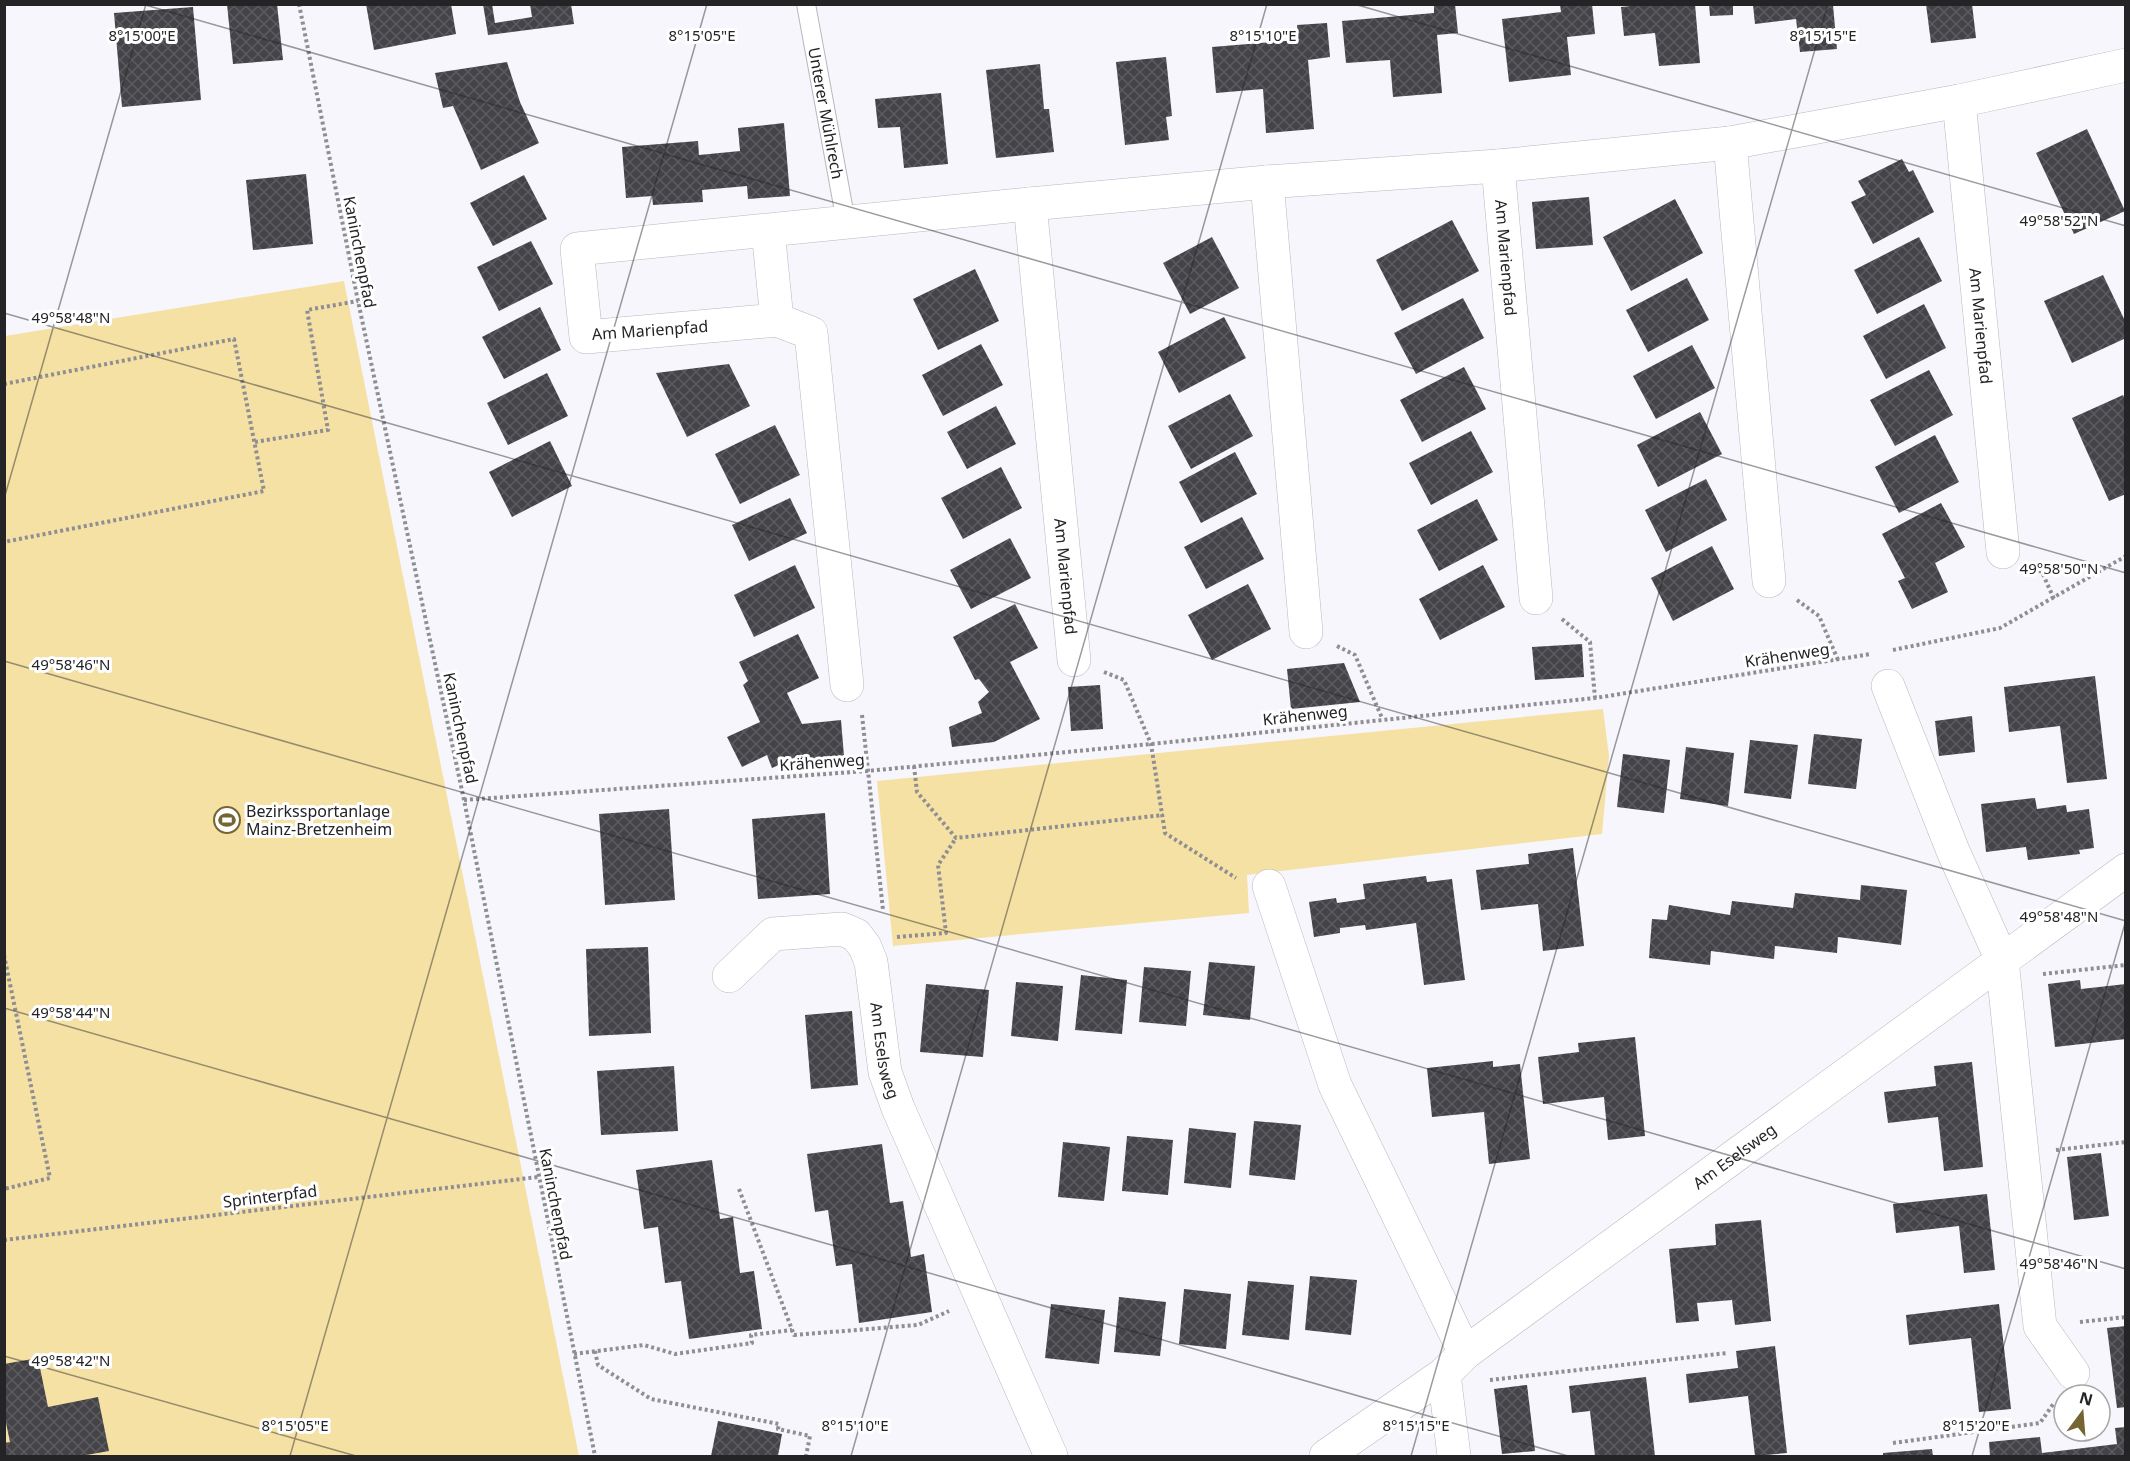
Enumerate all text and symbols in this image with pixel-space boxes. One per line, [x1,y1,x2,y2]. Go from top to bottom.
text: 8°15'00"E [108,25,176,45]
text: 8°15'05"E [668,25,736,45]
text: 8°15'10"E [1229,25,1297,45]
text: 8°15'15"E [1789,25,1857,45]
street label: Unterer Mühlrech [803,45,849,181]
street label: Kaninchenpfad [338,194,382,310]
street label: Am Marienpfad [1490,199,1522,317]
text: 49°58'52"N [2020,210,2098,230]
street label: Am Marienpfad [1964,267,1998,385]
text: 49°58'48"N [32,307,110,327]
street label: Am Marienpfad [591,315,709,345]
street label: Am Marienpfad [1049,517,1082,635]
text: 49°58'50"N [2020,558,2098,578]
street label: Krähenweg [1743,637,1831,673]
text: 49°58'46"N [32,654,110,674]
street label: Kaninchenpfad [438,670,484,786]
street label: Krähenweg [1261,700,1349,730]
street label: Krähenweg [779,748,865,776]
place label: Bezirkssportanlage Mainz-Bretzenheim [246,800,392,840]
sports icon: Bezirkssportanlage Mainz-Bretzenheim [212,805,242,835]
text: 49°58'48"N [2020,906,2098,926]
street label: Am Eselsweg [865,1001,905,1102]
text: 49°58'44"N [32,1002,110,1022]
street label: Am Eselsweg [1688,1118,1781,1194]
street label: Kaninchenpfad [534,1146,578,1262]
street label: Sprinterpfad [222,1179,318,1213]
text: 49°58'46"N [2020,1253,2098,1273]
text: 49°58'42"N [32,1350,110,1370]
north arrow [2052,1383,2112,1443]
text: N [2077,1386,2095,1411]
text: 8°15'05"E [261,1415,329,1435]
text: 8°15'10"E [821,1415,889,1435]
text: 8°15'15"E [1382,1415,1450,1435]
text: 8°15'20"E [1942,1415,2010,1435]

